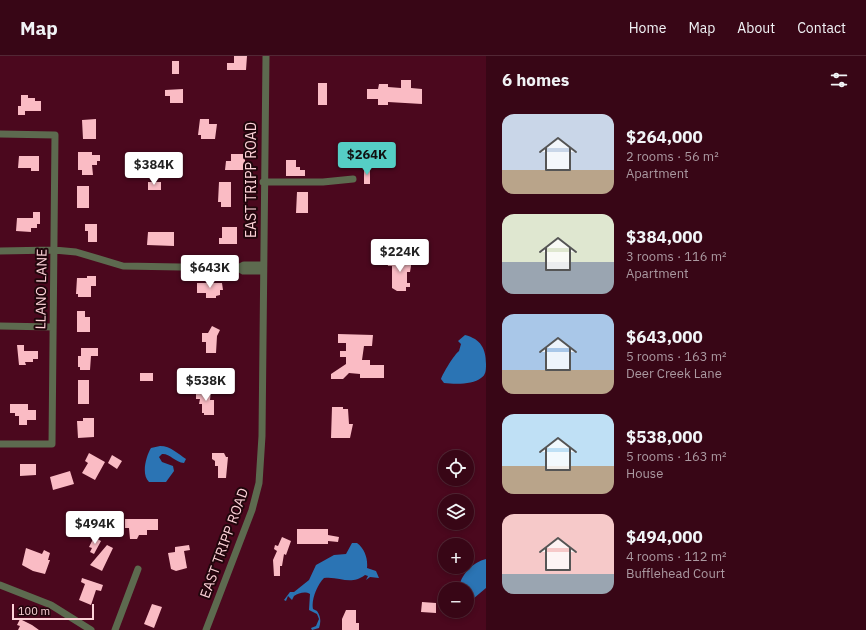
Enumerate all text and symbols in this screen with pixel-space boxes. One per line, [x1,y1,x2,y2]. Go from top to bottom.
text: Map [20,16,58,40]
text: Home [629,19,666,37]
text: Map [688,19,715,37]
text: About [737,19,775,37]
text: Contact [797,19,846,37]
text: 6 homes [502,69,569,91]
icon: filters [828,69,850,91]
street label: EAST TRIPP ROAD [242,122,260,238]
text: $264,000 [626,126,703,148]
icon: home [534,130,582,178]
pin: $264K [339,142,395,176]
text: $264K [347,146,387,163]
text: 2 rooms · 56 m² [626,148,719,165]
pin: $384K [126,152,182,186]
text: $384K [134,156,174,173]
text: Apartment [626,165,689,182]
text: $384,000 [626,226,703,248]
icon: home [534,230,582,278]
pin: $224K [372,239,428,273]
text: $224K [380,243,420,260]
street label: LLANO LANE [31,248,51,330]
text: 3 rooms · 116 m² [626,248,727,265]
pin: $643K [182,255,238,289]
text: $643K [190,259,230,276]
text: Apartment [626,265,689,282]
text: $643,000 [626,326,703,348]
icon: home [534,330,582,378]
text: 5 rooms · 163 m² [626,348,727,365]
text: Deer Creek Lane [626,365,722,382]
pin: $538K [178,368,234,402]
text: $538K [186,372,226,389]
text: $538,000 [626,426,703,448]
icon: home [534,430,582,478]
text: 5 rooms · 163 m² [626,448,727,465]
map controls [438,450,474,618]
button: locate [438,450,474,486]
text: House [626,465,663,482]
street label: EAST TRIPP ROAD [196,485,252,601]
button: layers [438,494,474,530]
pin: $494K [67,511,123,545]
text: $494K [75,515,115,532]
text: $494,000 [626,526,703,548]
icon: home [534,530,582,578]
button: + [438,538,474,574]
text: 4 rooms · 112 m² [626,548,727,565]
text: Bufflehead Court [626,565,725,582]
button: − [438,582,474,618]
scale bar [12,602,94,621]
text: 100 m [18,604,50,618]

